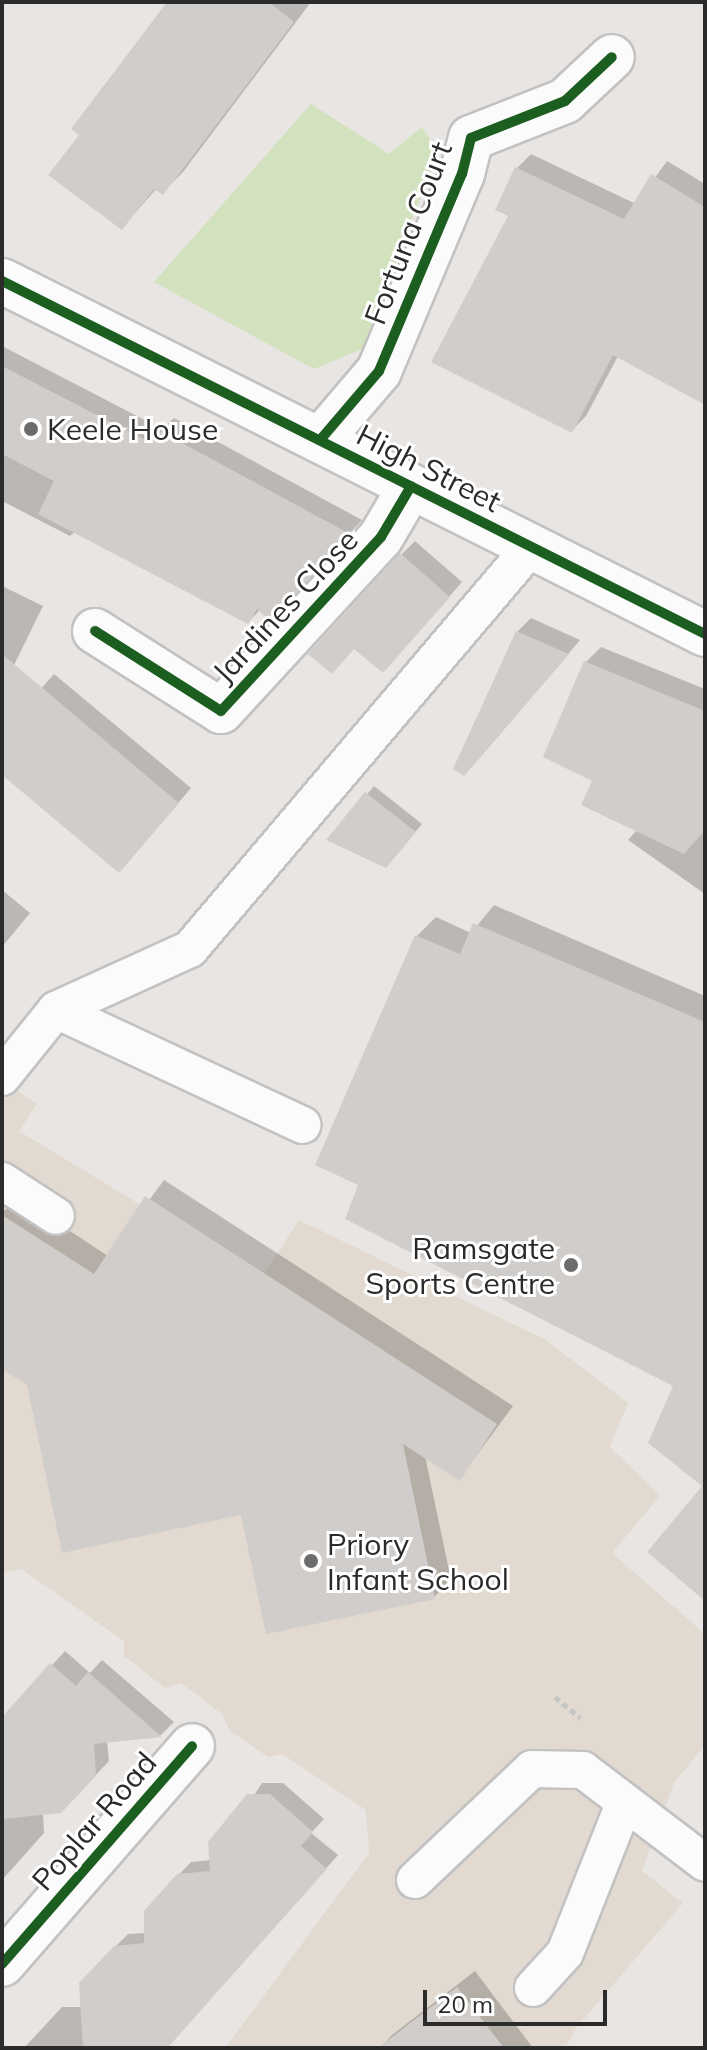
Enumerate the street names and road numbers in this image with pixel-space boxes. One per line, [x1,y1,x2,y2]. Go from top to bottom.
street label: Fortuna Court [357,137,459,329]
street label: High Street [351,416,507,520]
street label: Jardines Close [205,522,365,690]
street label: Poplar Road [24,1745,164,1897]

